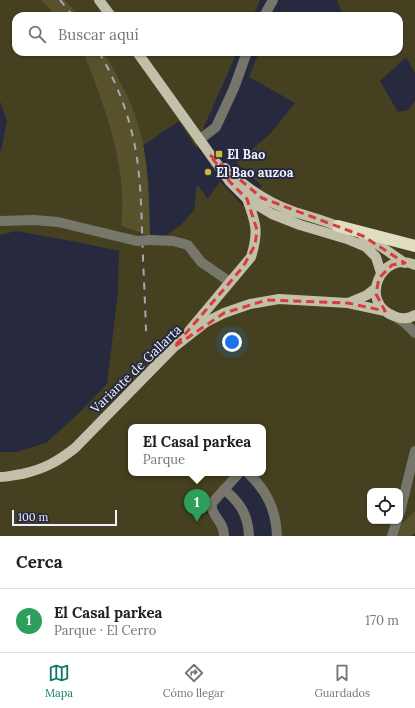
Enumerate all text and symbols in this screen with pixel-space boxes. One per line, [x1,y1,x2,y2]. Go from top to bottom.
search box [12,12,403,56]
icon: search [26,23,48,45]
text: Buscar aquí [58,25,139,44]
place label: El Bao [227,146,265,163]
marker: El Bao [214,149,224,159]
place label: El Bao auzoa [216,164,294,181]
marker: El Bao auzoa [203,167,213,177]
street label: Variante de Gallarta [86,321,185,418]
your location [222,332,242,352]
popup [128,424,266,476]
text: El Casal parkea [143,432,251,451]
text: Parque [143,451,185,468]
map controls [367,488,403,524]
button: locate [367,488,403,524]
pin: 1 [184,489,210,522]
scale bar [12,508,117,527]
text: 100 m [18,510,48,524]
text: Cerca [16,551,63,573]
text: El Casal parkea [54,603,162,622]
text: 1 [26,612,32,629]
text: 170 m [365,612,399,629]
text: Parque · El Cerro [54,622,156,639]
tab: Mapa [45,662,73,700]
tab: Cómo llegar [163,662,225,700]
tab: Guardados [314,662,370,700]

